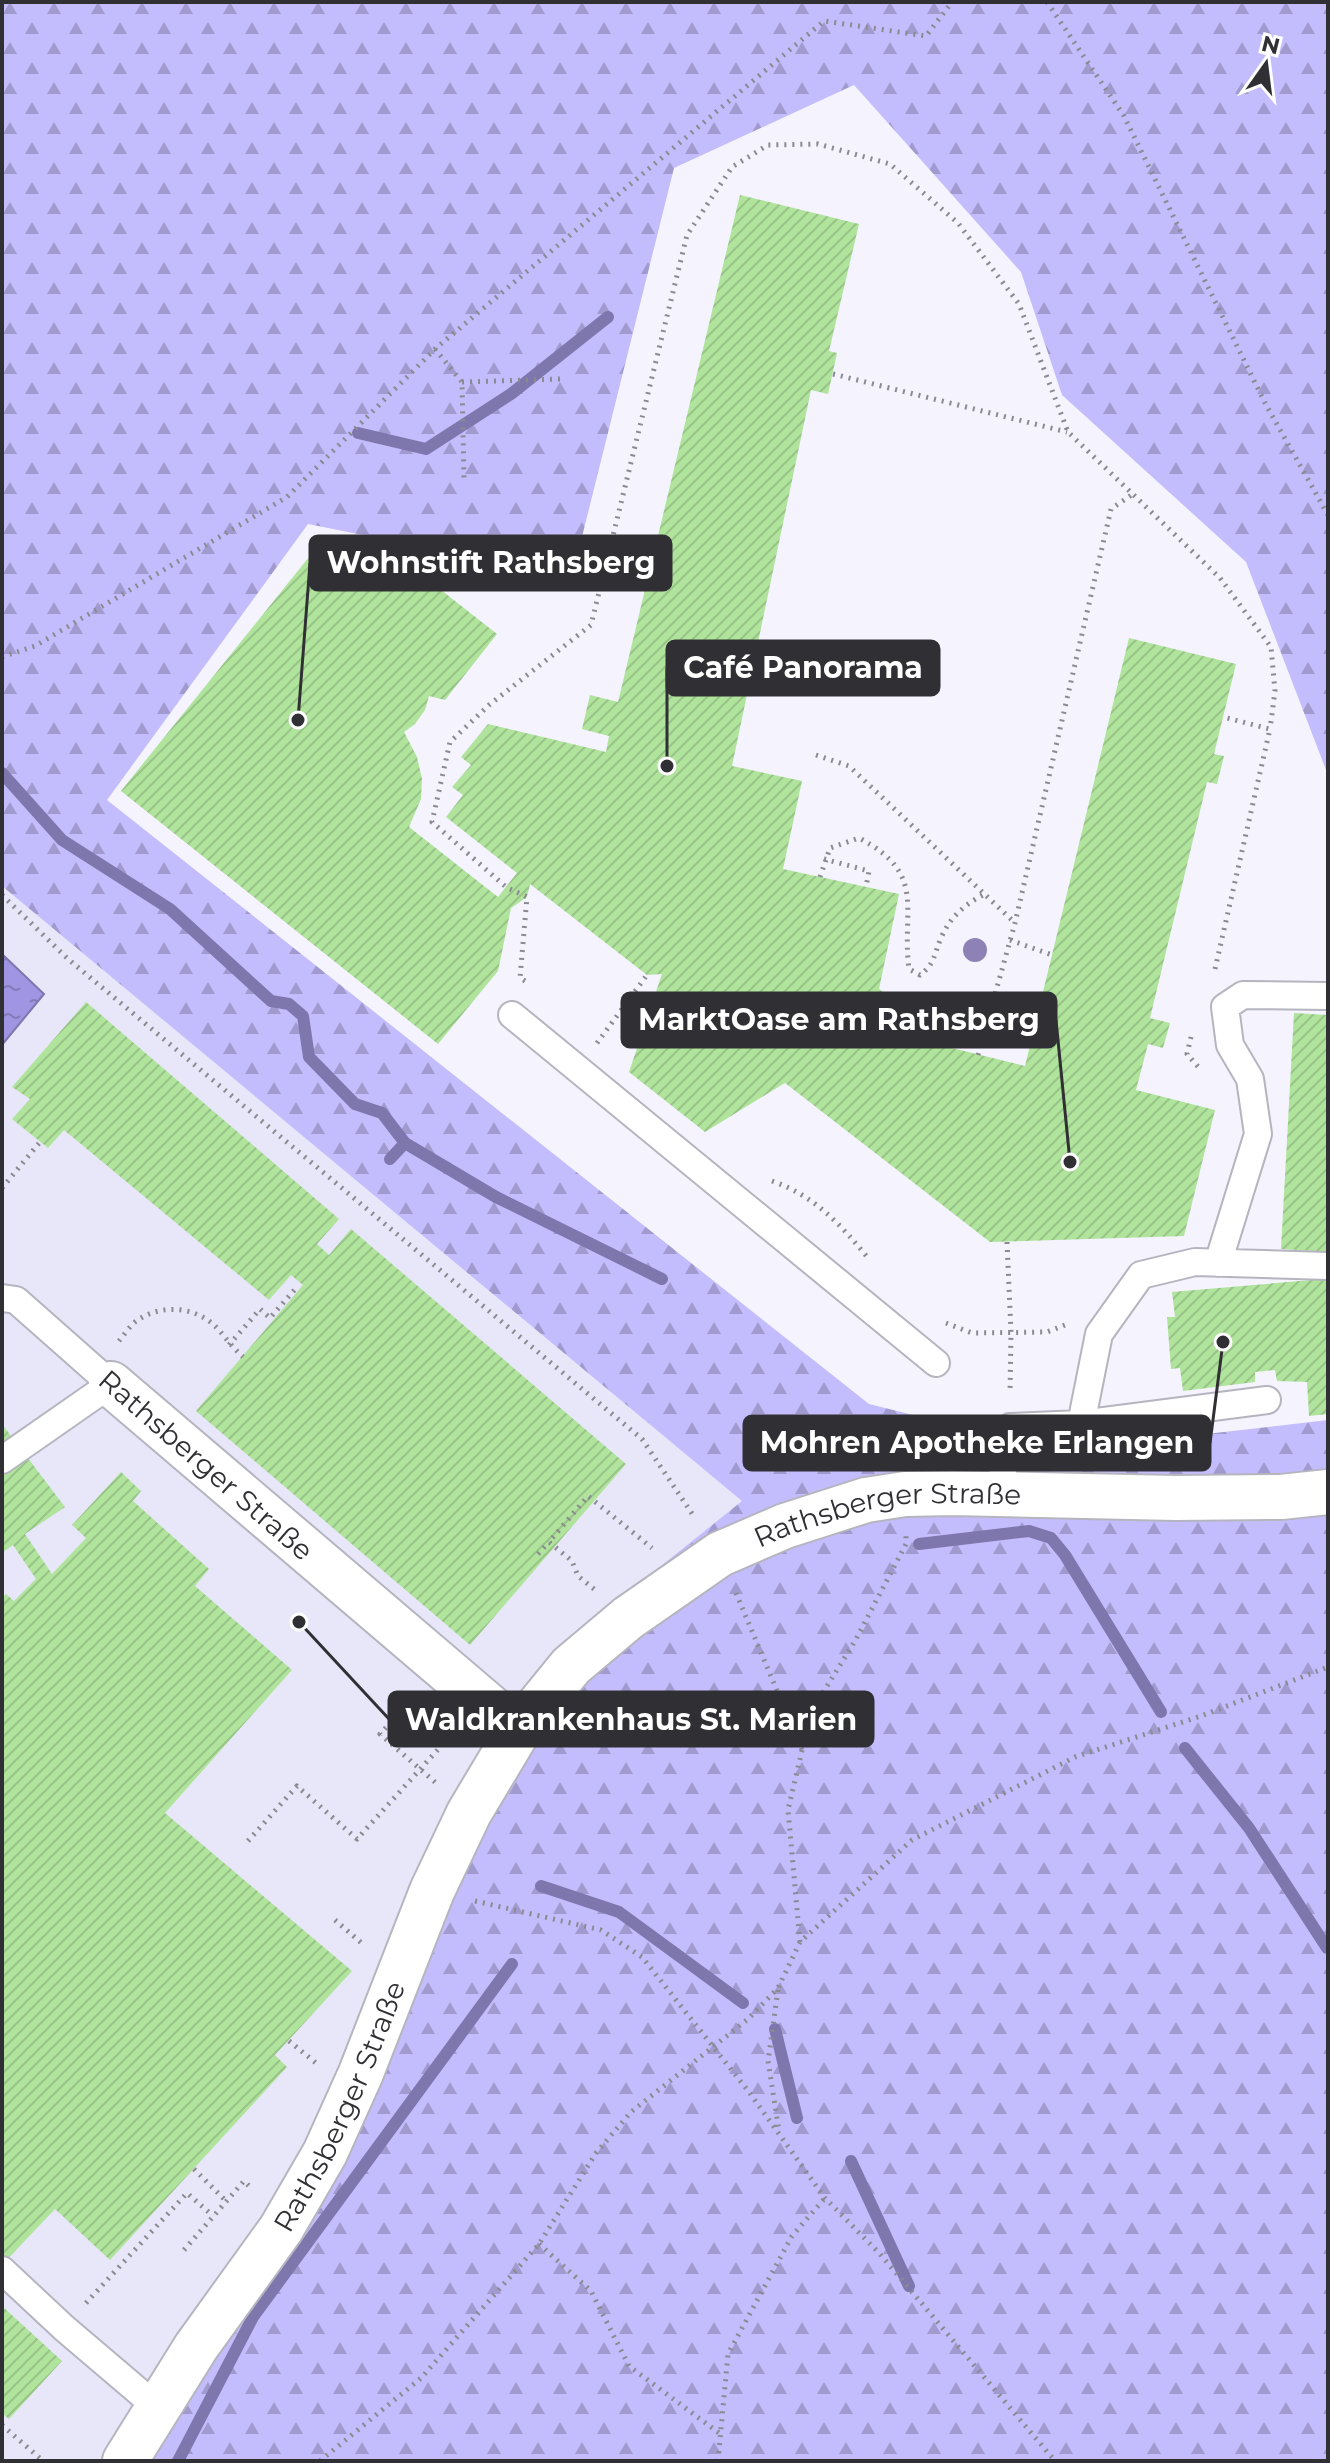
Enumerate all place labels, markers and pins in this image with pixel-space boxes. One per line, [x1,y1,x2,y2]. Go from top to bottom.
callout: Wohnstift Rathsberg [310,536,671,590]
callout: Café Panorama [667,641,939,695]
callout: MarktOase am Rathsberg [622,993,1056,1047]
callout: Mohren Apotheke Erlangen [744,1416,1210,1470]
callout: Waldkrankenhaus St. Marien [389,1692,873,1746]

